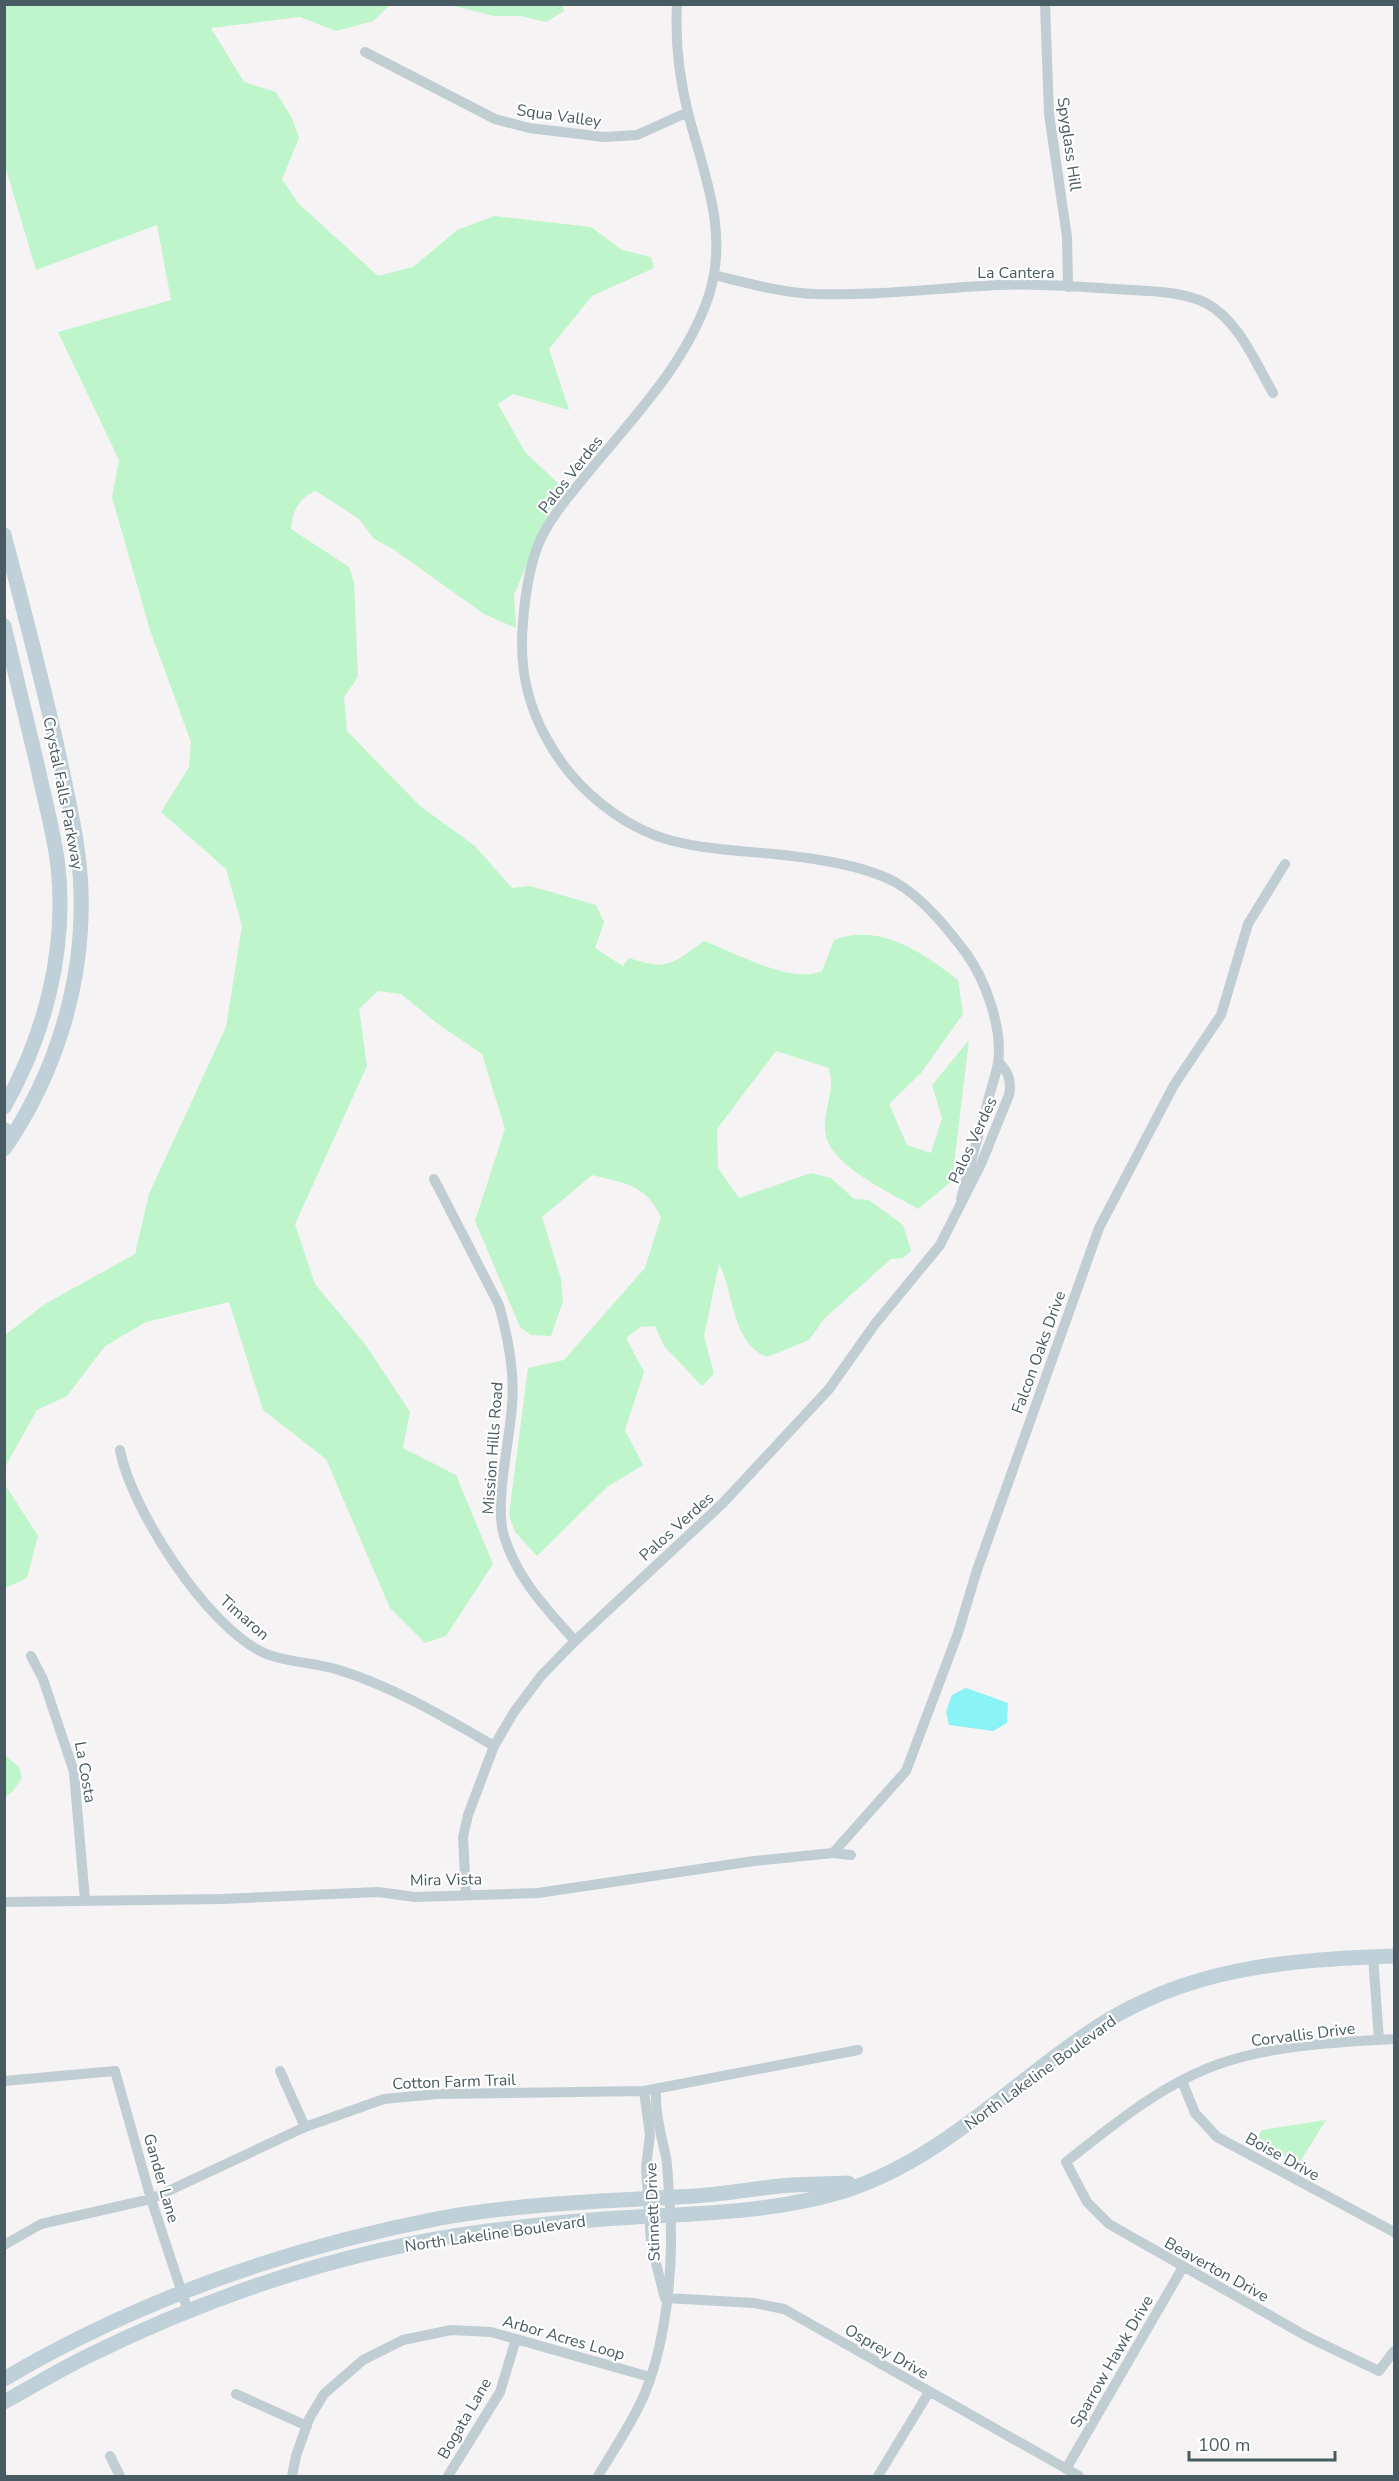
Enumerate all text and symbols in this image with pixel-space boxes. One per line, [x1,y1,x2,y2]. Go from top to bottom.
street label: Spyglass Hill [1052,96,1087,193]
street label: Squa Valley [515,99,603,133]
street label: La Cantera [977,262,1055,284]
street label: Palos Verdes [533,431,608,518]
street label: Crystal Falls Parkway [37,715,89,872]
street label: Palos Verdes [943,1093,1003,1187]
street label: Falcon Oaks Drive [1006,1288,1071,1417]
street label: Mission Hills Road [477,1381,509,1515]
street label: Palos Verdes [635,1487,719,1566]
street label: Timaron [215,1590,274,1645]
street label: La Costa [69,1740,101,1805]
street label: Mira Vista [410,1868,482,1892]
street label: North Lakeline Boulevard [960,2010,1121,2135]
street label: Corvallis Drive [1250,2018,1356,2052]
street label: Cotton Farm Trail [392,2069,516,2095]
street label: Boise Drive [1241,2127,1324,2186]
street label: Gander Lane [138,2131,184,2225]
street label: Stinnett Drive [640,2162,666,2262]
street label: North Lakeline Boulevard [403,2210,587,2258]
street label: Beaverton Drive [1160,2232,1273,2308]
street label: Sparrow Hawk Drive [1065,2291,1159,2432]
street label: Arbor Acres Loop [500,2310,627,2366]
street label: Osprey Drive [840,2319,933,2385]
street label: Bogata Lane [433,2374,497,2463]
scale bar [1189,2424,1334,2462]
text: 100 m [1198,2433,1250,2457]

